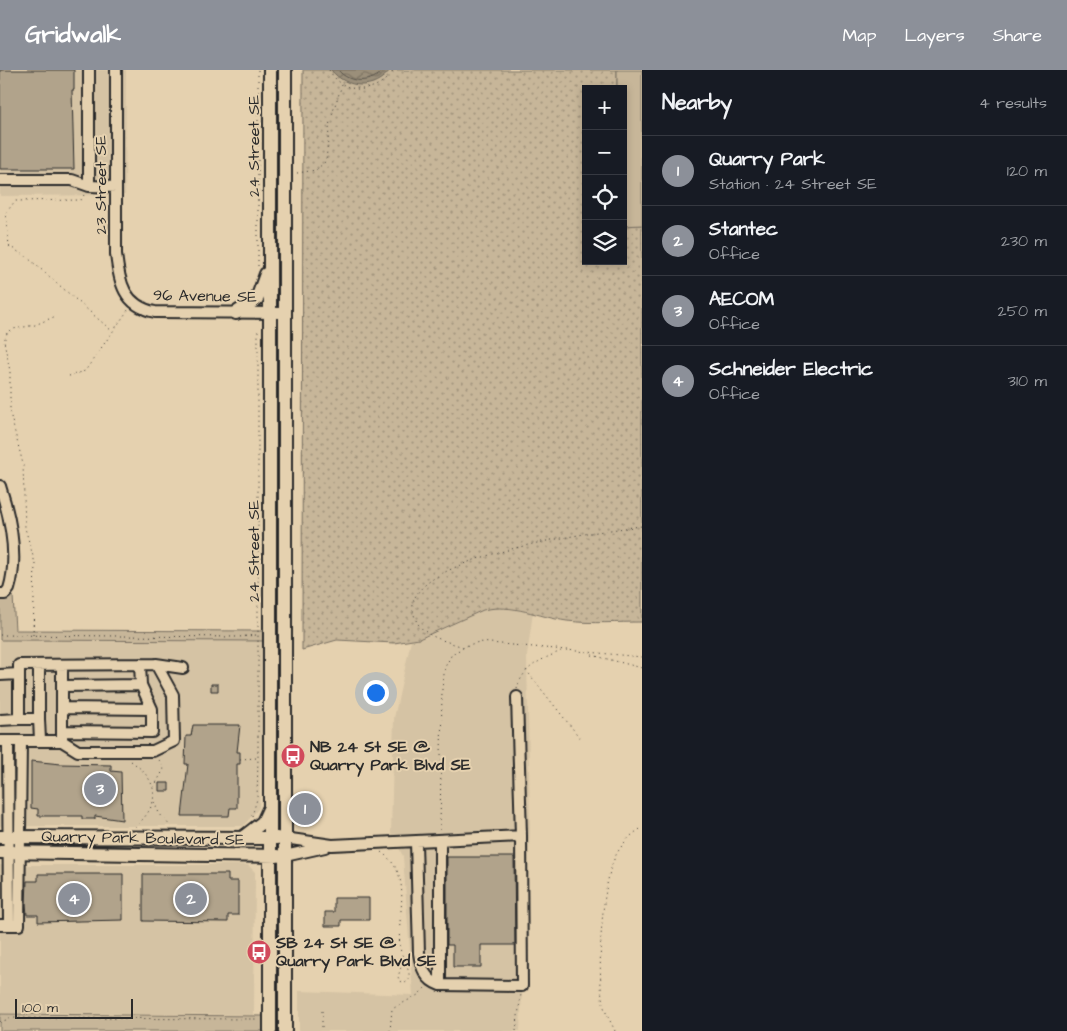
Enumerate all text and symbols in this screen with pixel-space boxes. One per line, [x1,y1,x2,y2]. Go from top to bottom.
text: Gridwalk [25,18,121,52]
text: Map [842,23,876,48]
text: Layers [904,23,965,48]
text: Share [993,23,1042,48]
map controls [582,85,627,265]
button: + [582,85,627,130]
text: Nearby [662,88,732,117]
text: 4 results [979,92,1047,114]
street label: 24 Street SE [243,94,265,197]
button: − [582,130,627,175]
street label: 23 Street SE [90,135,112,235]
text: Quarry Park [709,146,825,173]
text: 1 [677,160,679,182]
text: 120 m [1007,160,1047,182]
text: Station · 24 Street SE [709,173,877,195]
button: locate [582,175,627,220]
text: Stantec [709,216,778,243]
button: layers [582,220,627,265]
text: 2 [673,230,683,252]
text: 230 m [1001,230,1047,252]
text: Office [709,243,760,265]
street label: 96 Avenue SE [153,284,258,308]
text: AECOM [709,286,774,313]
text: 3 [674,300,682,322]
text: 250 m [998,300,1047,322]
text: Office [709,313,760,335]
text: Schneider Electric [709,356,873,383]
text: 4 [673,370,683,392]
text: 310 m [1008,370,1047,392]
text: Office [709,383,760,405]
street label: 24 Street SE [243,499,265,602]
your location [363,680,389,706]
place label: NB 24 St SE @ Quarry Park Blvd SE [310,736,471,777]
bus stop icon: NB 24 St SE @ Quarry Park Blvd SE [280,743,306,769]
pin: 3 [84,770,116,808]
pin: 1 [289,790,321,828]
street label: Quarry Park Boulevard SE [41,825,245,852]
pin: 4 [58,880,90,918]
pin: 2 [175,880,207,918]
place label: SB 24 St SE @ Quarry Park Blvd SE [275,932,437,973]
bus stop icon: SB 24 St SE @ Quarry Park Blvd SE [246,939,272,965]
scale bar [15,996,132,1019]
text: 100 m [22,998,58,1018]

